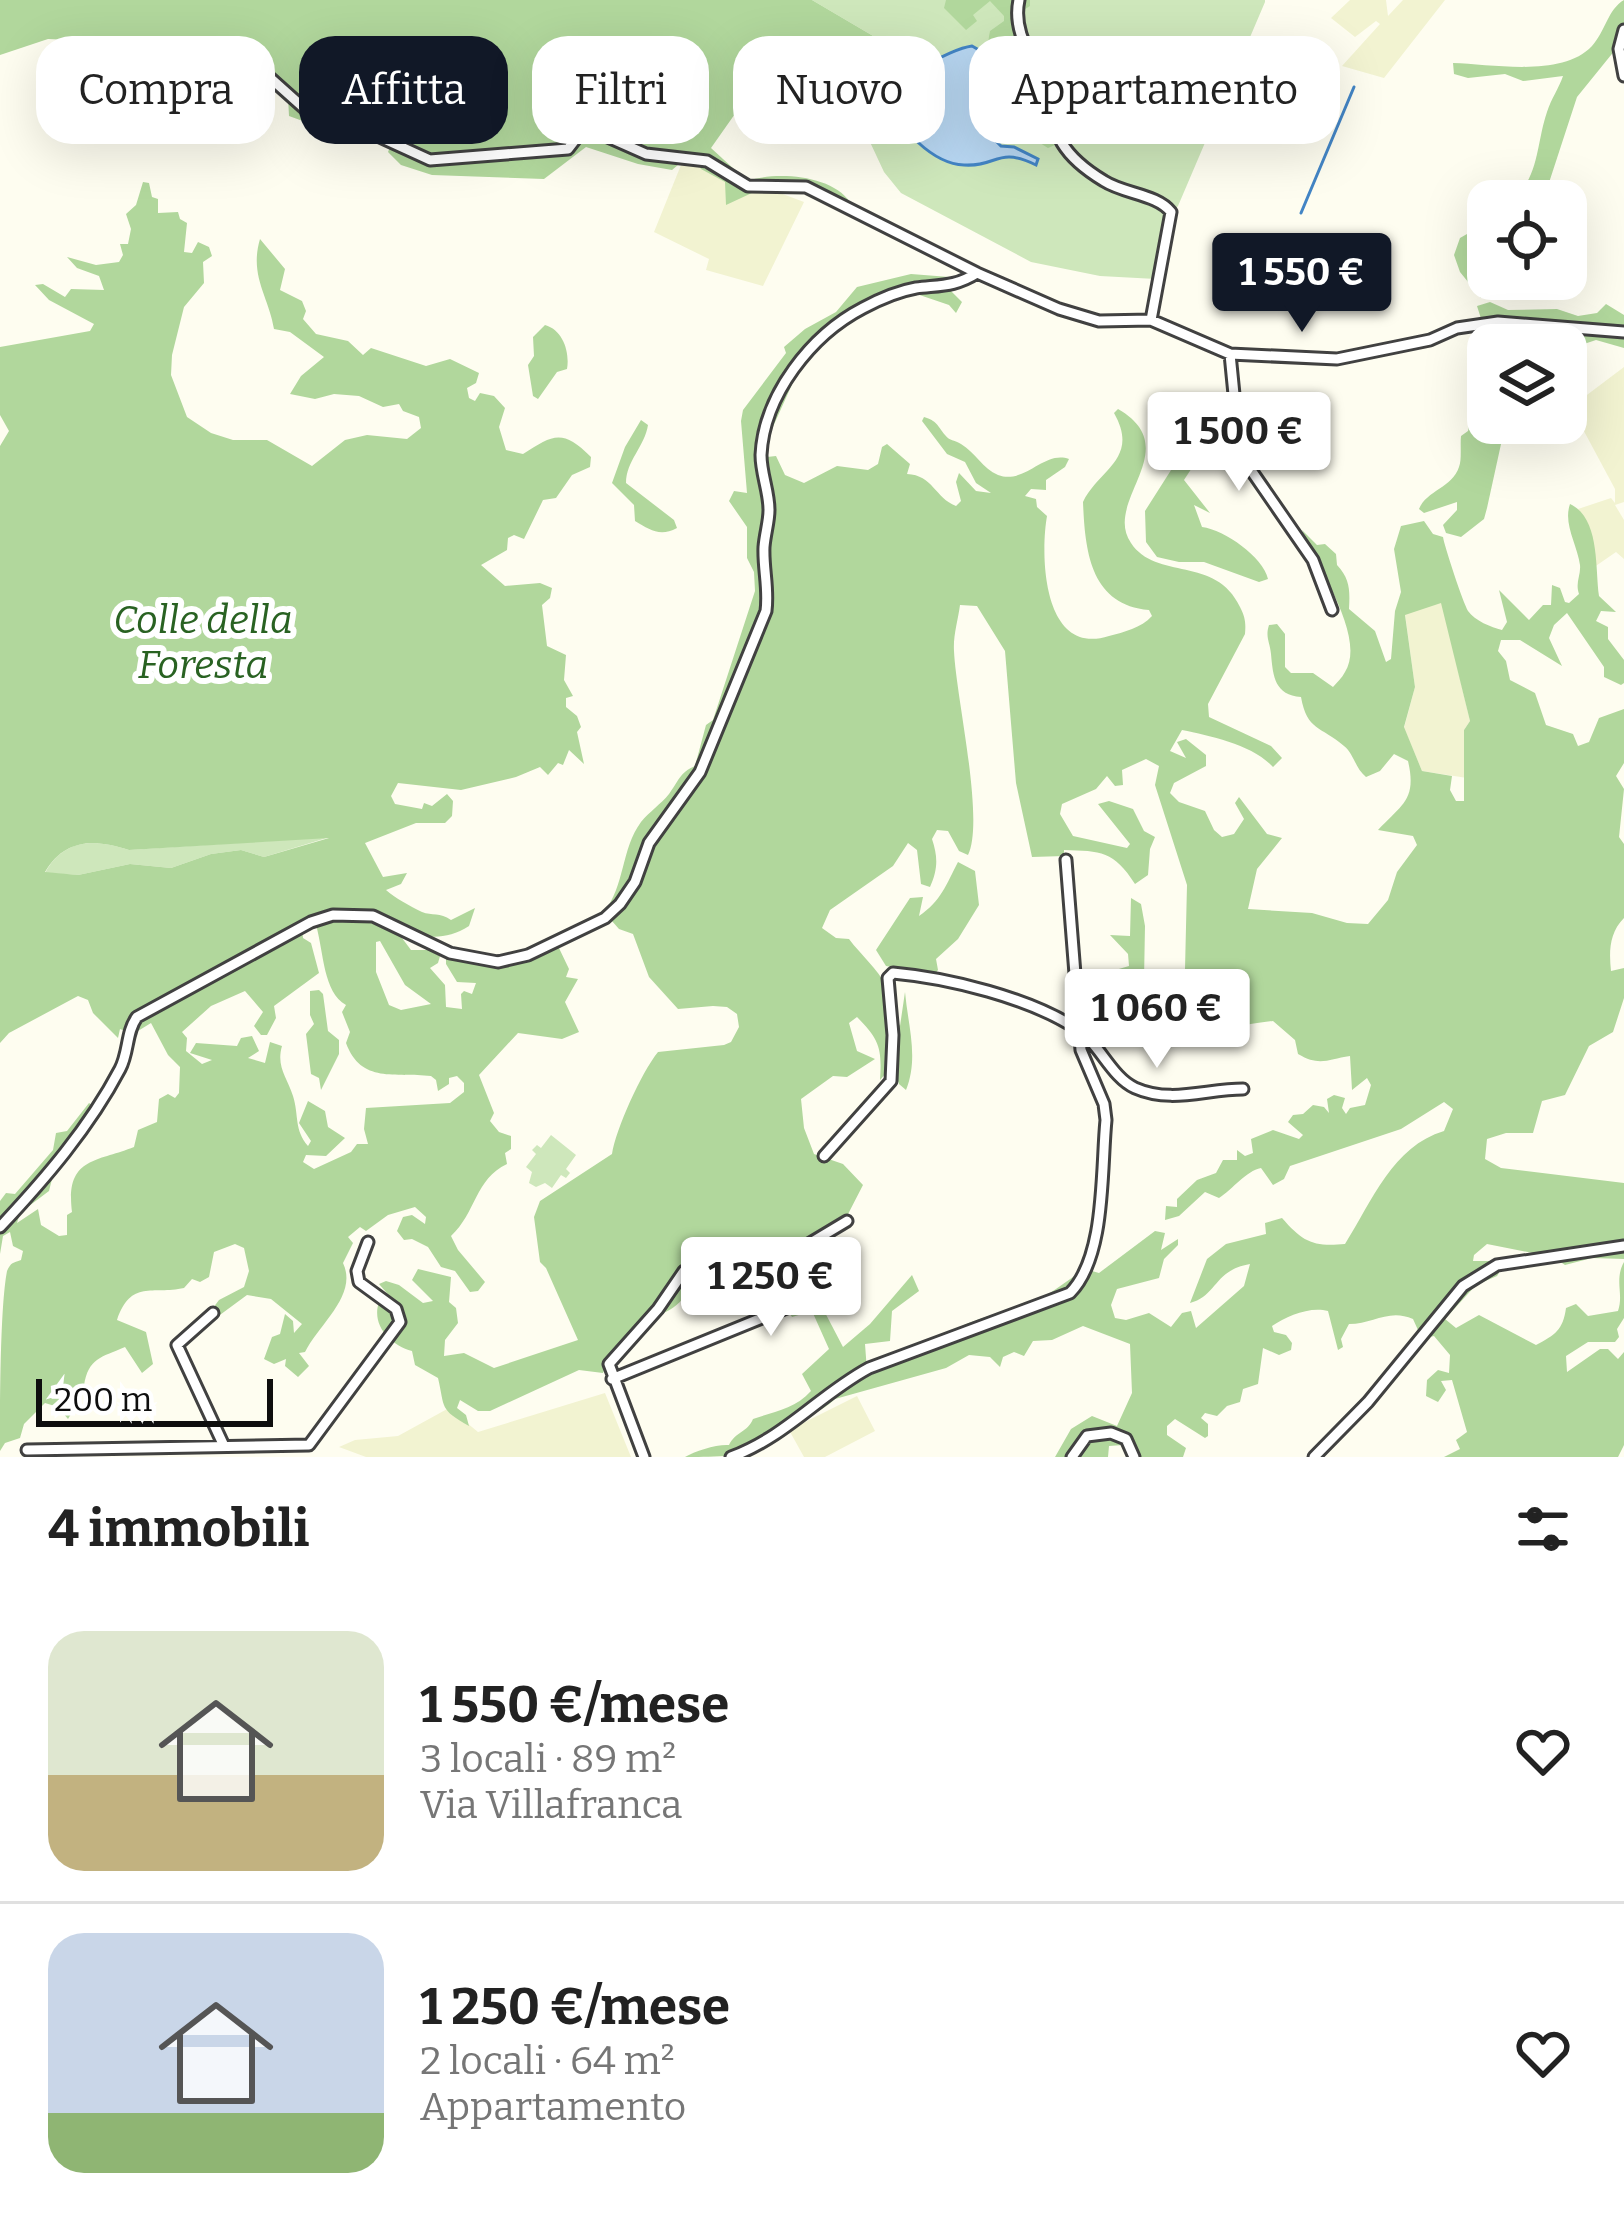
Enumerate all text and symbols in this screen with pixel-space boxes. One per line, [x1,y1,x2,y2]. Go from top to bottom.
chip: Compra [36,36,275,144]
chip: Affitta [299,36,508,144]
chip: Filtri [532,36,709,144]
chip: Nuovo [733,36,945,144]
chip: Appartamento [969,36,1340,144]
map controls [1467,180,1587,444]
button: locate [1467,180,1587,300]
pin: 1 550 € [1191,233,1413,335]
text: 1 550 € [1239,249,1365,295]
button: layers [1467,324,1587,444]
pin: 1 500 € [1128,392,1350,494]
text: 1 500 € [1175,408,1303,454]
park label: Colle della Foresta [113,597,293,688]
pin: 1 060 € [1046,969,1268,1071]
text: 1 060 € [1092,985,1222,1031]
pin: 1 250 € [660,1237,882,1339]
text: 1 250 € [708,1253,834,1299]
scale bar [36,1373,273,1426]
text: 200 m [54,1380,152,1420]
icon: filters [1510,1496,1576,1562]
text: 4 immobili [48,1498,309,1560]
text: 1 550 €/mese [420,1674,729,1736]
icon: home [144,1679,288,1823]
icon: heart [1510,1718,1576,1784]
text: 3 locali · 89 m² [420,1736,676,1782]
text: Via Villafranca [420,1782,682,1828]
text: 1 250 €/mese [420,1976,730,2038]
icon: home [144,1981,288,2125]
icon: heart [1510,2020,1576,2086]
text: 2 locali · 64 m² [420,2038,675,2084]
text: Appartamento [420,2084,686,2130]

